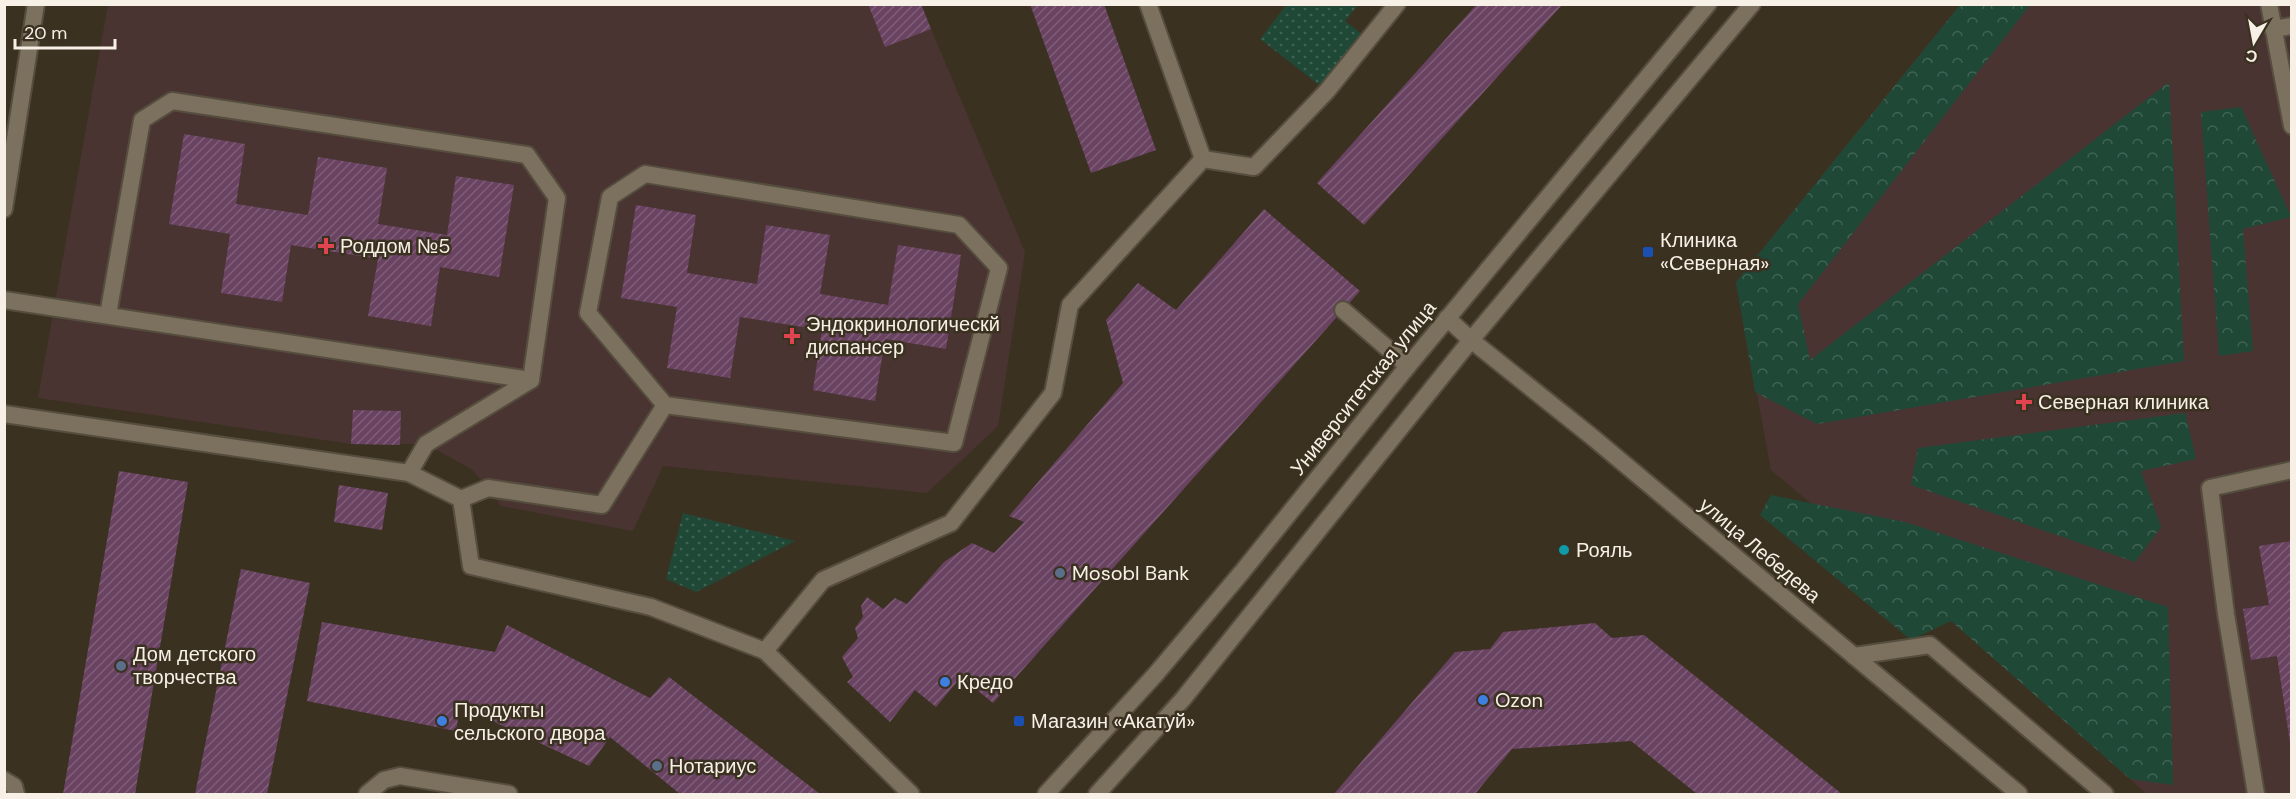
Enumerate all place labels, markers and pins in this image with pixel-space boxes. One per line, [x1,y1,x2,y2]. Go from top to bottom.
place label: Клиника «Северная» [1660,227,1769,276]
place label: Роддом №5 [340,233,450,259]
marker: Роддом №5 [317,237,335,255]
marker: Клиника «Северная» [1641,245,1655,259]
place label: Эндокринологическй диспансер [806,311,1000,360]
marker: Эндокринологическй диспансер [783,327,801,345]
place label: Северная клиника [2038,389,2210,415]
marker: Северная клиника [2015,393,2033,411]
place label: Рояль [1576,537,1633,563]
marker: Рояль [1557,543,1571,557]
place label: Mosobl Bank [1072,560,1189,586]
marker: Mosobl Bank [1053,566,1067,580]
place label: Дом детского творчества [133,641,256,690]
marker: Дом детского творчества [114,659,128,673]
place label: Кредо [957,669,1013,695]
marker: Кредо [938,675,952,689]
place label: Ozon [1495,687,1543,713]
marker: Ozon [1476,693,1490,707]
place label: Продукты сельского двора [454,697,606,746]
place label: Магазин «Акатуй» [1031,708,1195,734]
marker: Продукты сельского двора [435,714,449,728]
marker: Магазин «Акатуй» [1012,714,1026,728]
place label: Нотариус [669,753,756,779]
marker: Нотариус [650,759,664,773]

